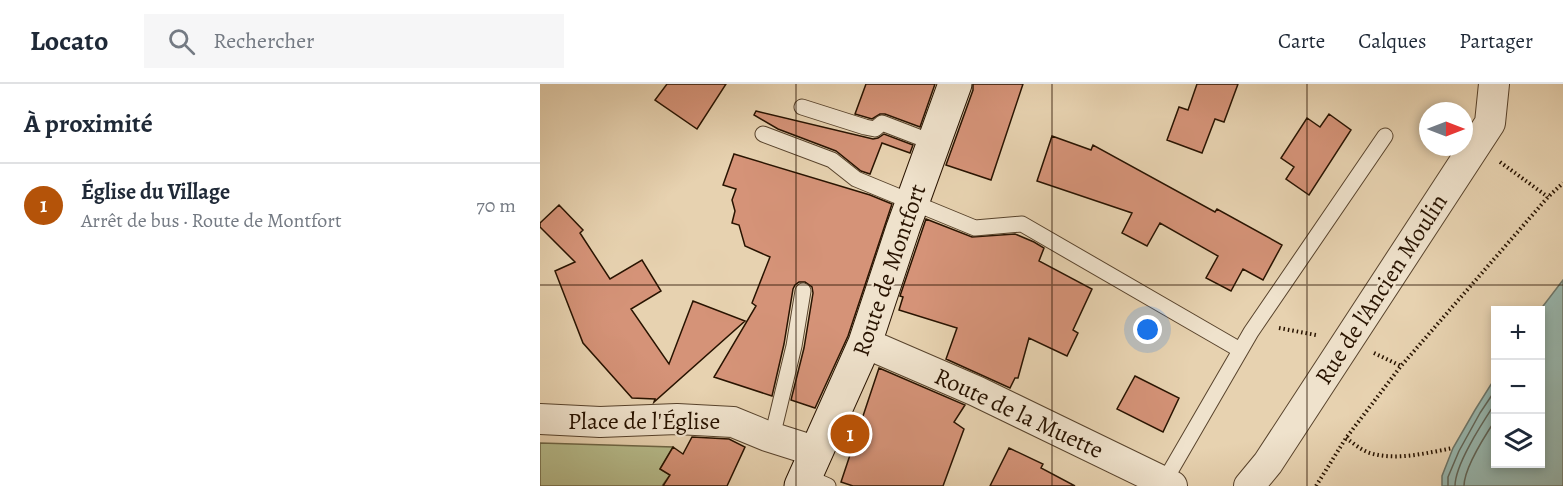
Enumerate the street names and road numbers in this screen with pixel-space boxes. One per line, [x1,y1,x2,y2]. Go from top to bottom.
street label: Route de Montfort [845,180,933,360]
street label: Rue de l'Ancien Moulin [1307,187,1455,391]
street label: Route de la Muette [929,360,1109,466]
street label: Place de l'Église [568,405,720,437]

